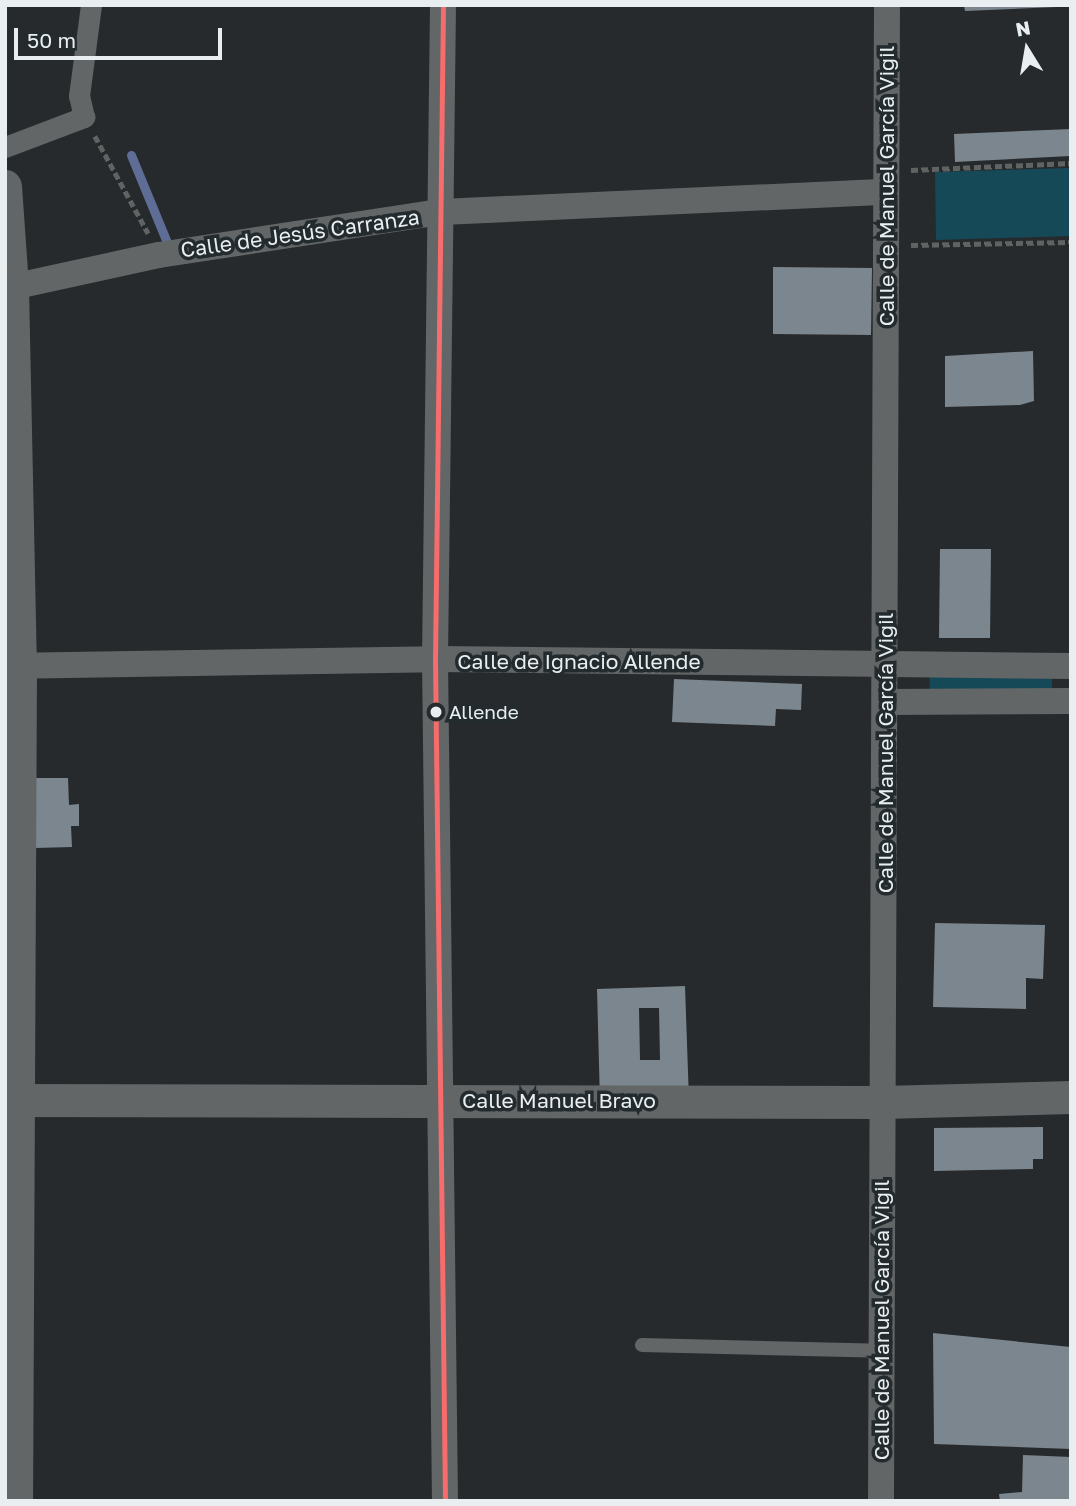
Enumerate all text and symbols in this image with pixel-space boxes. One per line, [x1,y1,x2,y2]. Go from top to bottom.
scale bar [18,14,226,58]
north arrow [992,14,1062,84]
text: N [1014,15,1032,41]
text: 50 m [27,27,76,53]
street label: Calle de Manuel García Vigil [873,46,899,326]
street label: Calle de Jesús Carranza [179,204,421,262]
street label: Calle de Manuel García Vigil [872,613,898,893]
street label: Calle de Ignacio Allende [457,648,701,674]
place label: Allende [449,701,519,723]
marker: Allende [429,705,443,719]
street label: Calle Manuel Bravo [462,1087,656,1113]
street label: Calle de Manuel García Vigil [868,1180,894,1460]

